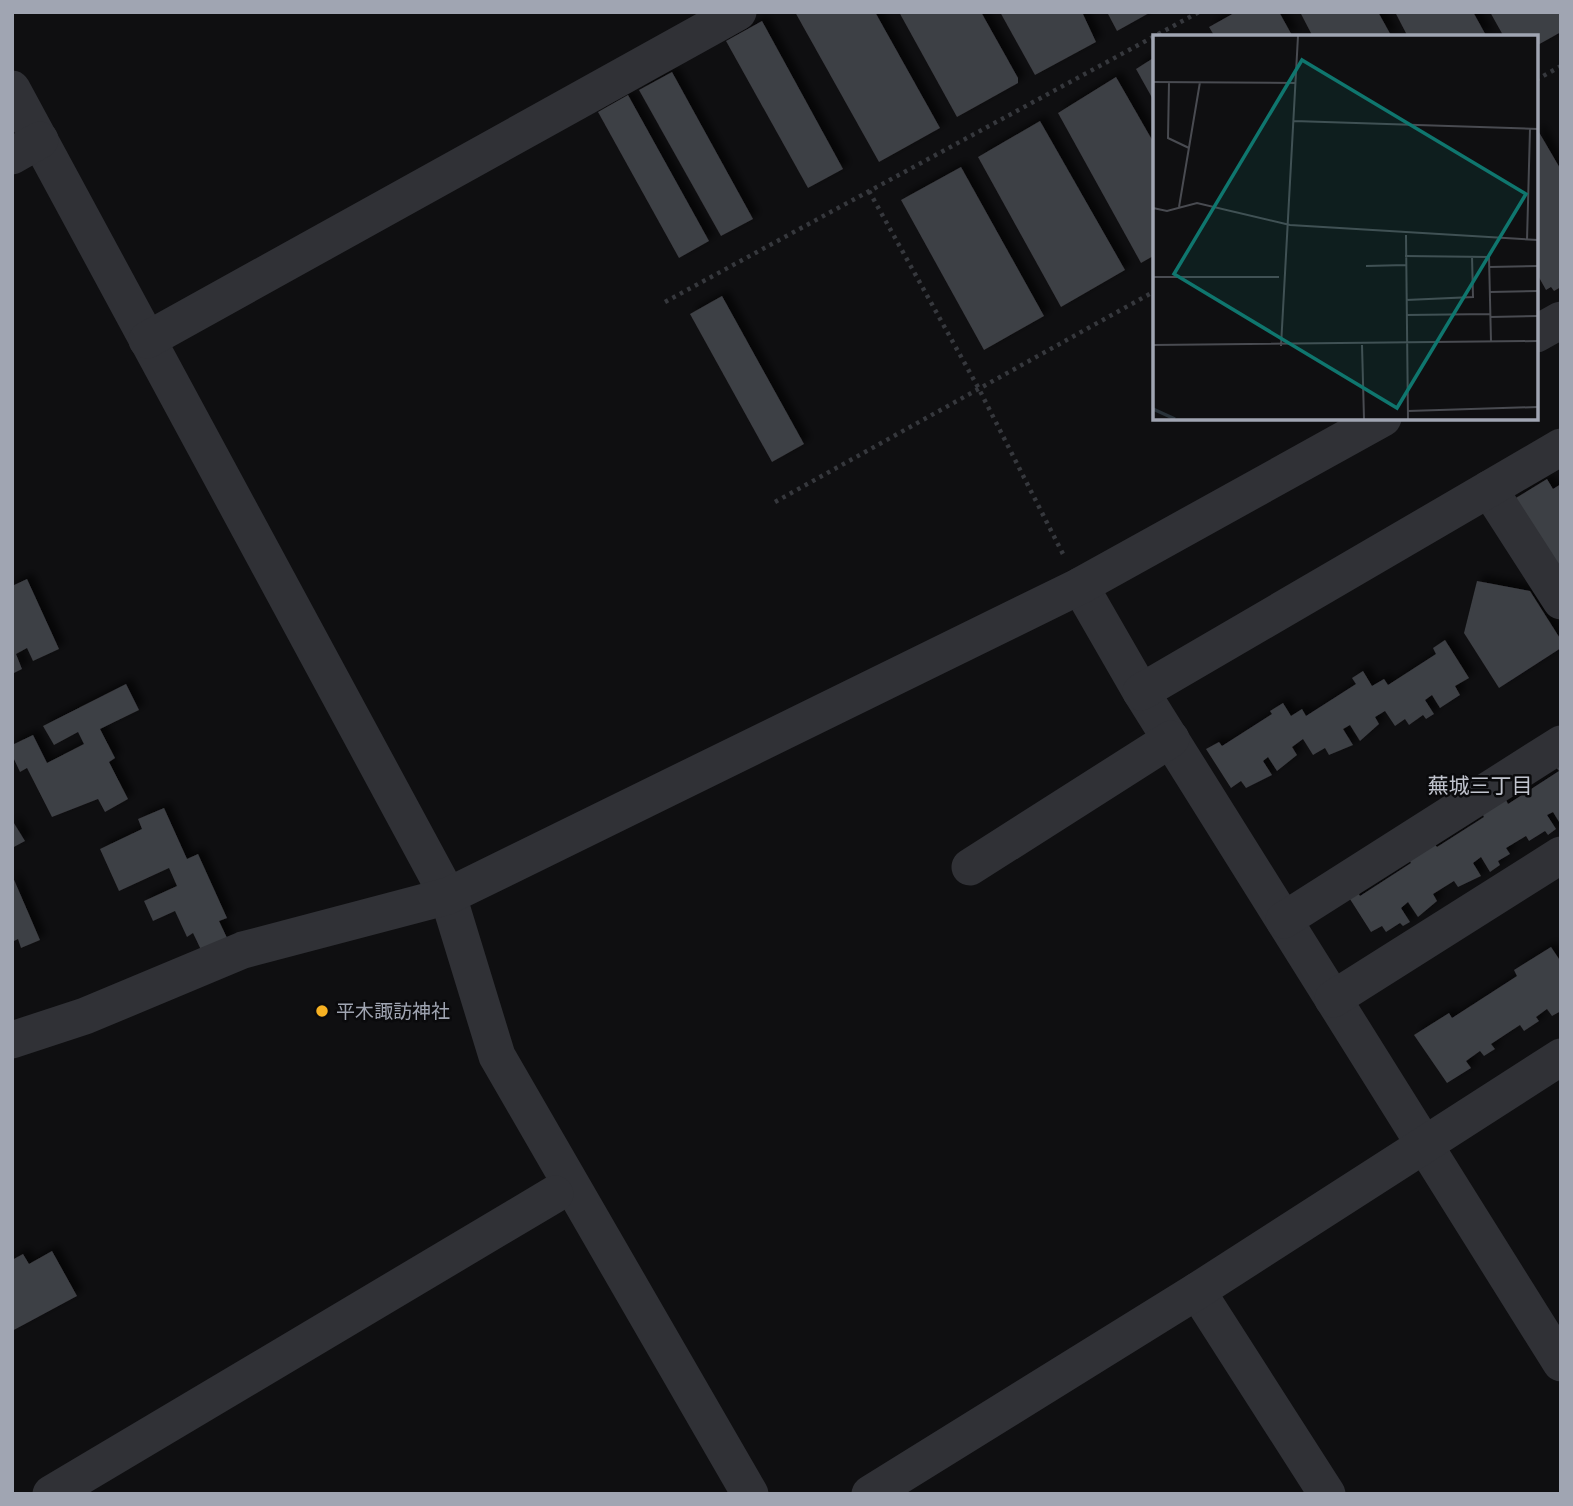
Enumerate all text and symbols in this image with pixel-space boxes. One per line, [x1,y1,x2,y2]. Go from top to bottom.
inset map [1153,35,1538,420]
district label: 蕪城三丁目 [1428,772,1533,800]
place label: 平木諏訪神社 [336,999,450,1024]
marker: 平木諏訪神社 [314,1003,330,1019]

